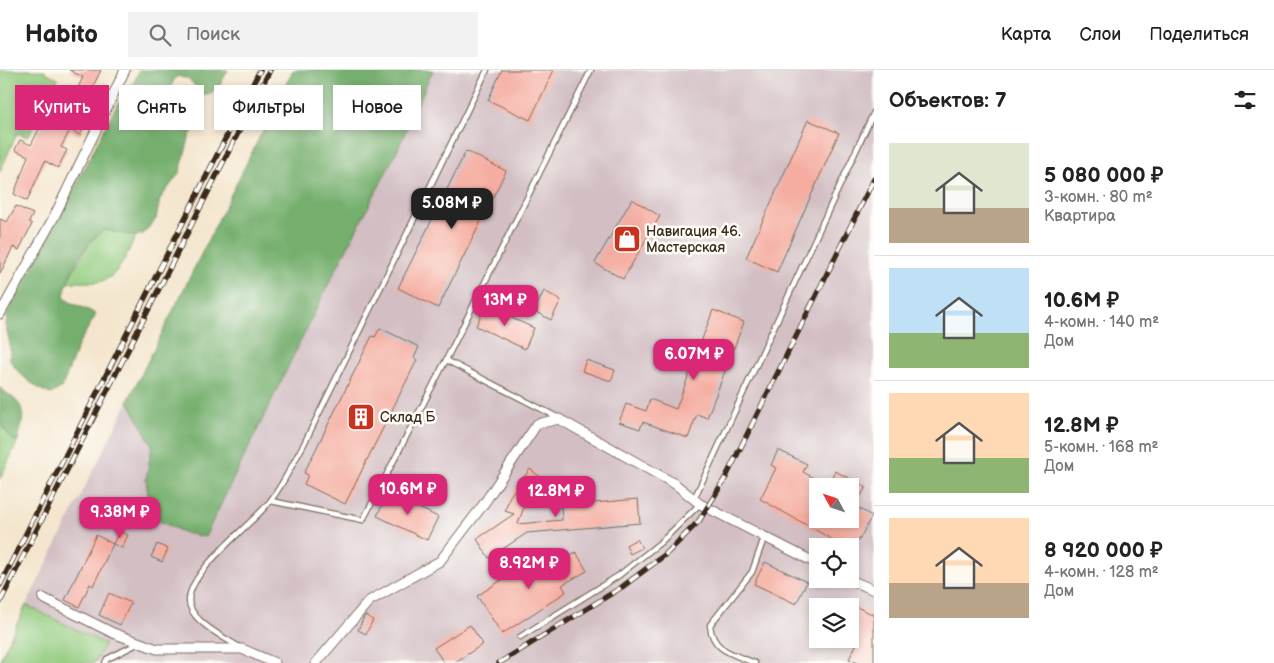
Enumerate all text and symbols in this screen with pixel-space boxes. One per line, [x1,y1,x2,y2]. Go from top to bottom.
search box [128,12,478,57]
text: Habito [25,20,98,49]
icon: search [146,21,174,49]
text: Поиск [186,23,240,46]
text: Карта [1001,24,1051,45]
text: Слои [1079,24,1121,45]
text: Поделиться [1149,24,1249,45]
chip: Купить [15,85,109,130]
chip: Снять [119,85,204,130]
chip: Фильтры [214,85,323,130]
chip: Новое [333,85,421,130]
icon: filters [1231,86,1259,114]
text: Объектов: 7 [889,88,1007,113]
icon: home [929,163,989,223]
text: 5 080 000 ₽ [1044,163,1163,188]
pin: 5.08M ₽ [406,188,498,230]
text: 3-комн. · 80 m² [1044,188,1153,207]
text: 5.08M ₽ [422,194,482,213]
text: Квартира [1044,207,1116,226]
place label: Навигация 46. Мастерская [646,223,741,256]
shop icon: Навигация 46. Мастерская [612,224,642,254]
pin: 13M ₽ [470,284,540,327]
icon: home [929,288,989,348]
text: 10.6M ₽ [1044,288,1119,313]
text: 13M ₽ [483,291,527,310]
text: 4-комн. · 140 m² [1044,313,1159,332]
text: Дом [1044,332,1074,351]
pin: 6.07M ₽ [648,338,740,381]
text: 6.07M ₽ [664,345,724,364]
building icon: Склад Б [346,402,376,432]
place label: Склад Б [380,409,435,426]
icon: home [929,413,989,473]
text: 12.8M ₽ [1044,413,1119,438]
text: 5-комн. · 168 m² [1044,438,1159,457]
text: Дом [1044,457,1074,476]
pin: 10.6M ₽ [362,474,454,516]
pin: 12.8M ₽ [510,476,602,518]
north arrow [809,478,859,528]
map controls [809,478,859,648]
text: 10.6M ₽ [379,480,437,499]
text: 12.8M ₽ [528,482,584,501]
pin: 9.38M ₽ [74,496,166,539]
text: 9.38M ₽ [90,503,150,522]
button: locate [809,538,859,588]
icon: home [929,538,989,598]
text: 8 920 000 ₽ [1044,538,1163,563]
pin: 8.92M ₽ [483,548,575,590]
text: 8.92M ₽ [499,554,559,573]
text: 4-комн. · 128 m² [1044,563,1159,582]
text: Дом [1044,582,1074,601]
button: layers [809,598,859,648]

